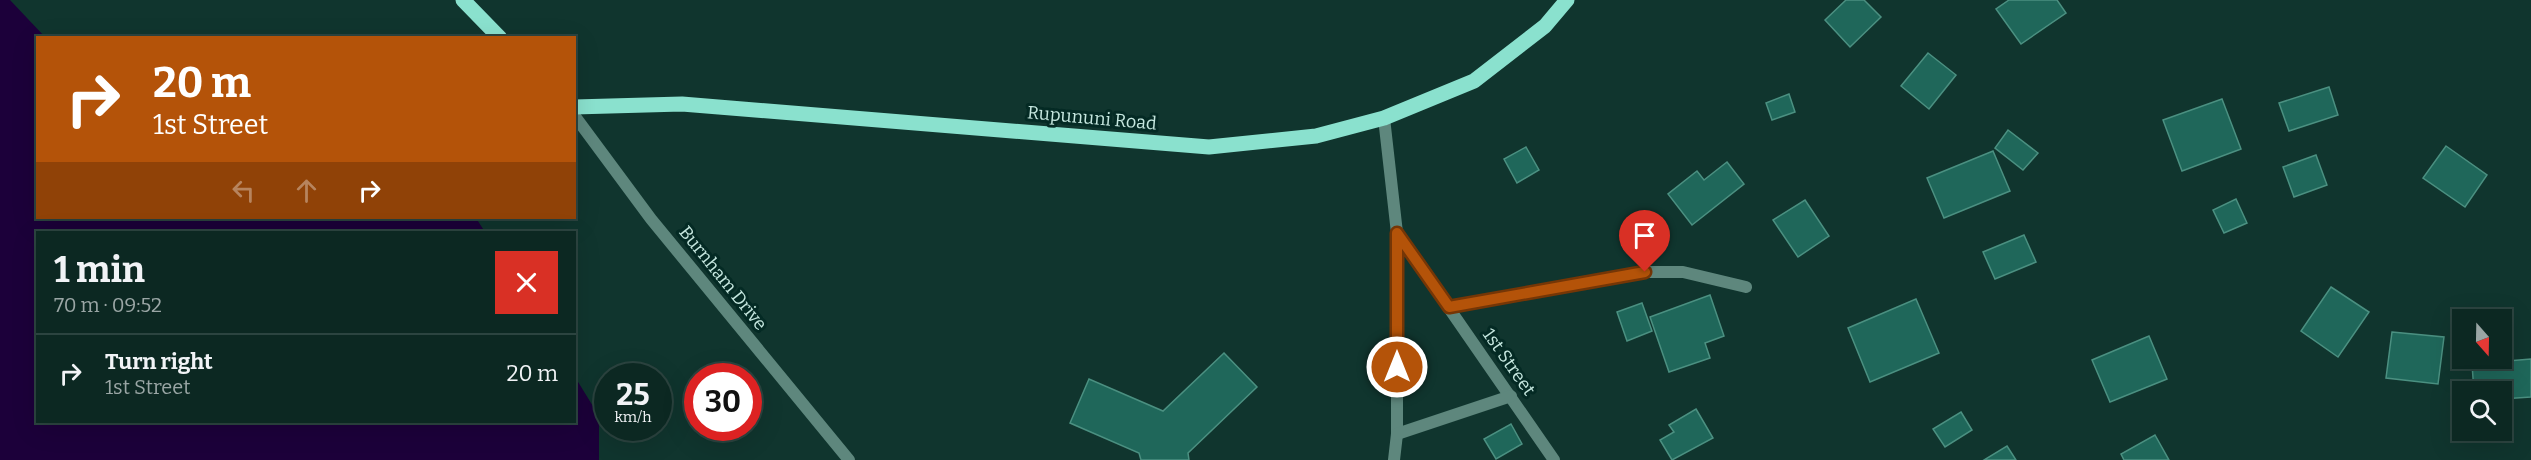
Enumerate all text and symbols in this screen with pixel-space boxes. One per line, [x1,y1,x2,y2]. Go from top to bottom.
text: 20 m [153,58,251,108]
icon: right [54,60,132,138]
street label: Rupununi Road [1026,101,1158,135]
text: 1st Street [153,109,268,141]
icon: left [227,174,260,207]
icon: ahead [290,174,323,207]
icon: right [353,174,386,207]
pin [1619,210,1670,272]
icon: arrive [1628,219,1661,252]
street label: Burnham Drive [674,221,772,335]
text: 1 min [54,248,145,292]
button: close [495,251,558,314]
text: 70 m · 09:52 [54,293,162,317]
north arrow [2452,309,2512,369]
map controls [2452,309,2512,441]
street label: 1st Street [1478,324,1540,400]
position arrow [1365,335,1429,399]
text: Turn right [105,348,213,375]
icon: right [54,357,87,390]
text: 20 m [507,360,558,387]
speed limit sign: 30 [684,363,762,441]
text: 1st Street [105,375,190,399]
text: 25 [616,377,650,413]
button: search [2452,381,2512,441]
text: km/h [614,408,652,426]

